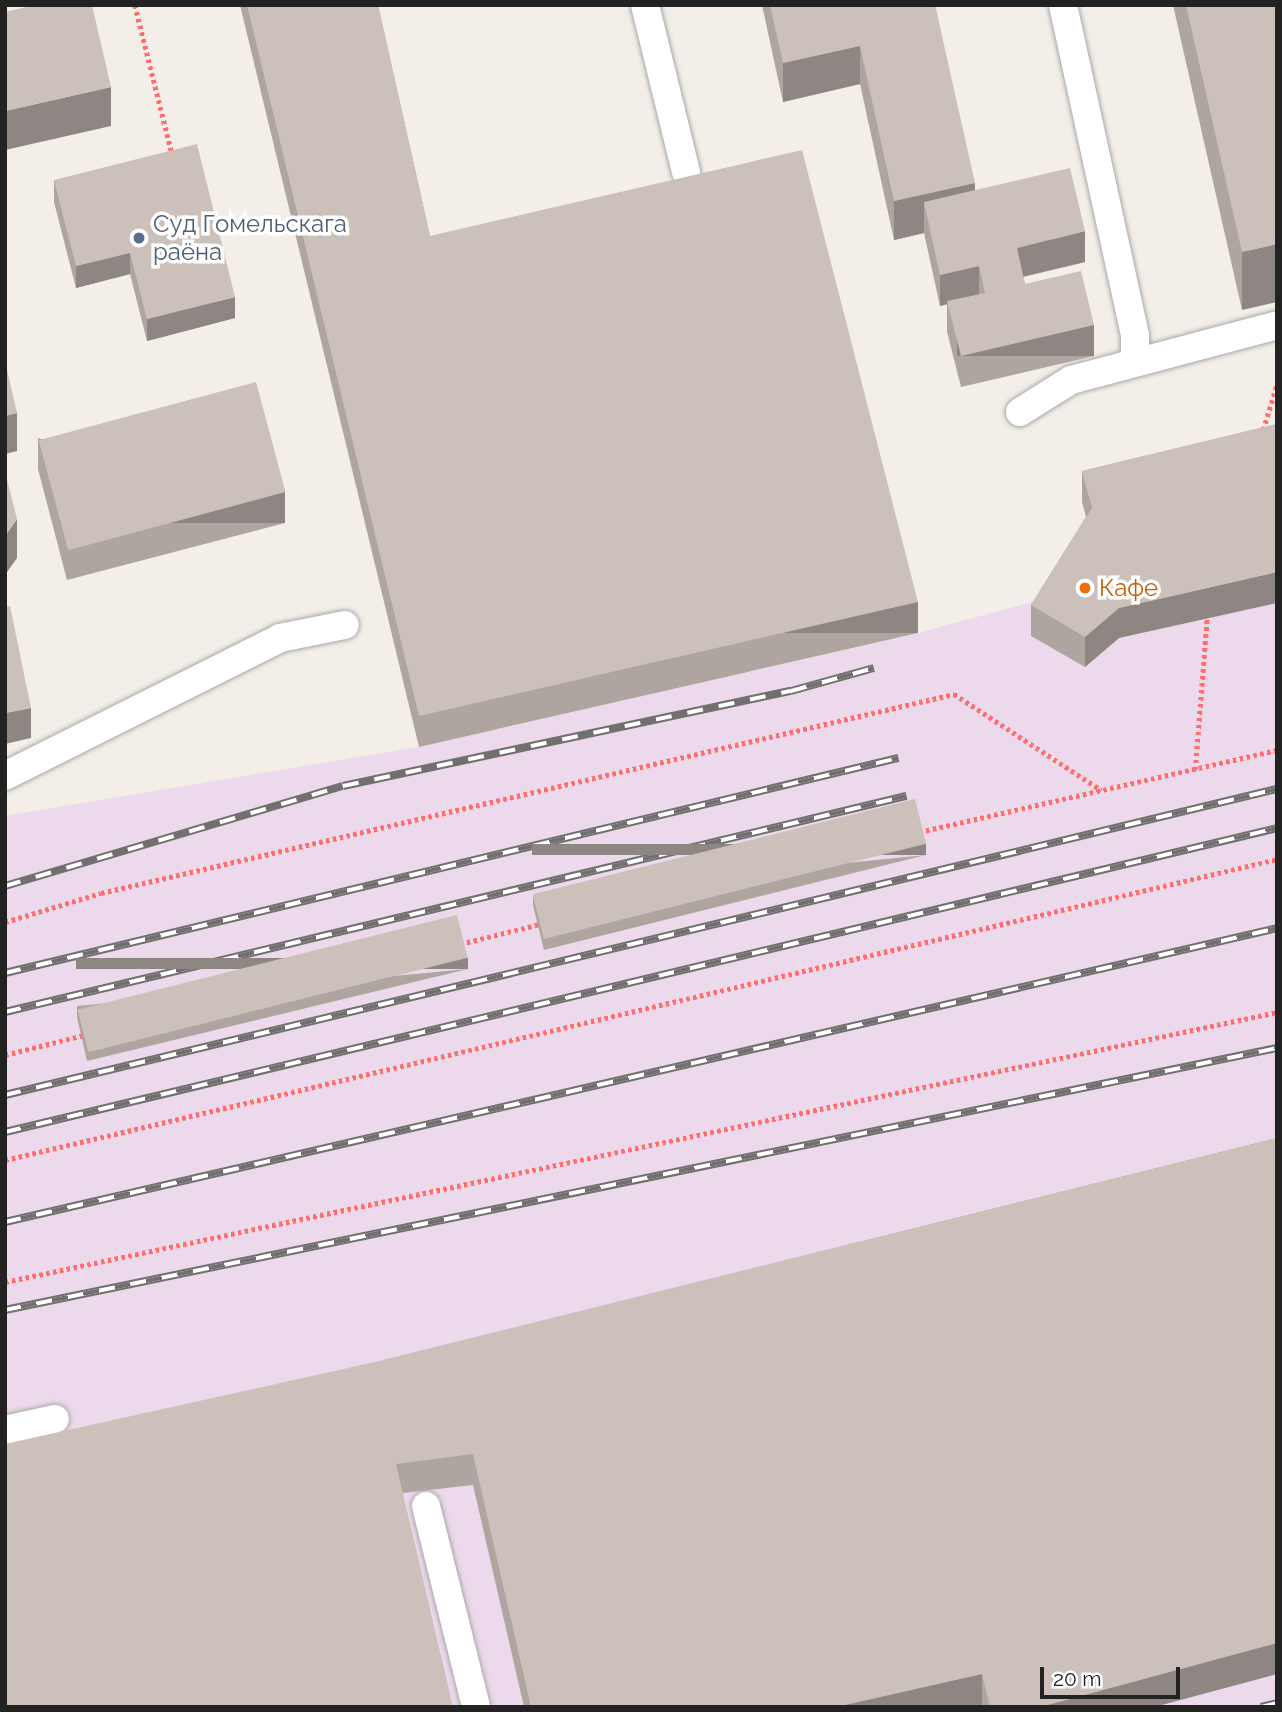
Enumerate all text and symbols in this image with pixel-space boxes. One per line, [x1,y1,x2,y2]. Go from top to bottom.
place label: Суд Гомельскага раёна [153,210,347,266]
marker: Суд Гомельскага раёна [131,230,147,246]
place label: Кафе [1099,574,1158,602]
marker: Кафе [1077,580,1093,596]
scale bar [1044,1652,1184,1696]
text: 20 m [1053,1666,1101,1691]

